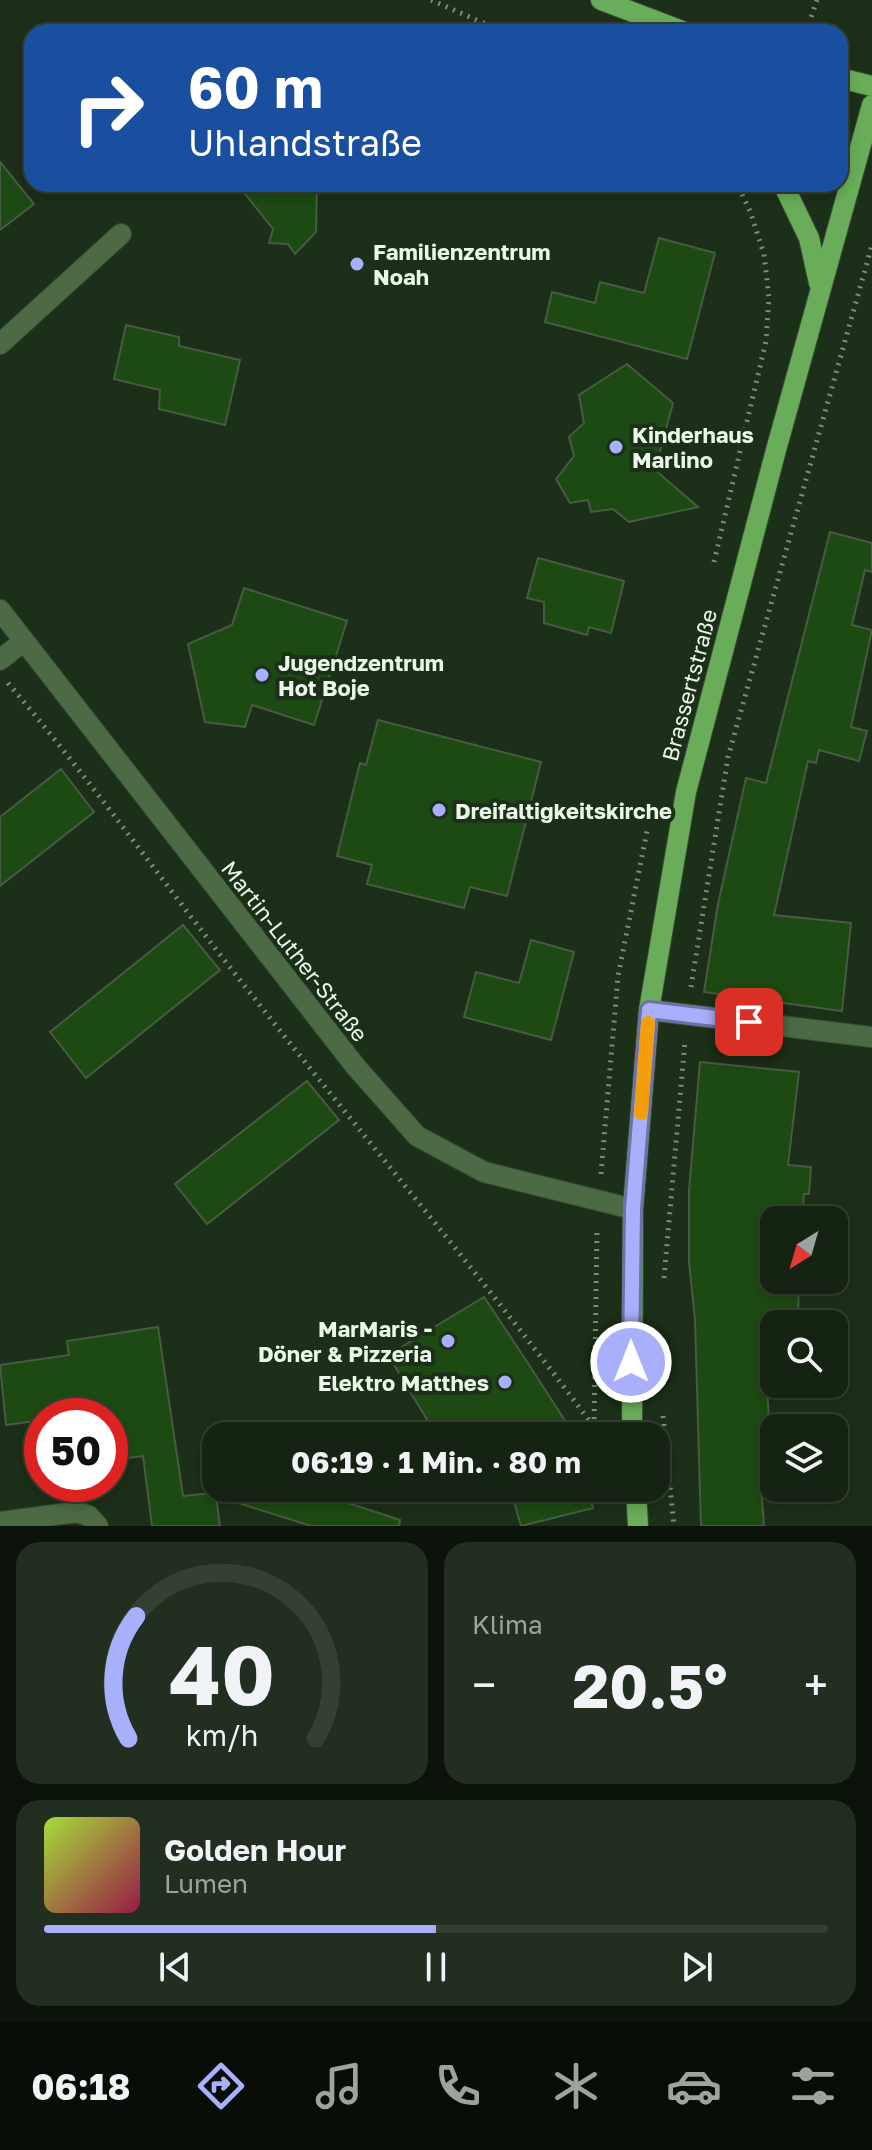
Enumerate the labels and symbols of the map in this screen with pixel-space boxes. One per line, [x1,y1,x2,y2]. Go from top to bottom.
place label: Familienzentrum Noah [373,238,551,290]
marker: Familienzentrum Noah [348,255,366,273]
place label: Kinderhaus Marlino [632,421,754,473]
marker: Kinderhaus Marlino [607,438,625,456]
street label: Brassertstraße [656,606,722,764]
place label: Jugendzentrum Hot Boje [278,649,444,701]
marker: Jugendzentrum Hot Boje [253,666,271,684]
place label: Dreifaltigkeitskirche [455,797,672,824]
marker: Dreifaltigkeitskirche [430,801,448,819]
street label: Martin-Luther-Straße [216,855,374,1047]
pin [715,988,783,1056]
north arrow [760,1206,848,1294]
place label: MarMaris - Döner & Pizzeria [258,1315,432,1367]
position arrow [589,1320,673,1404]
marker: MarMaris - Döner & Pizzeria [439,1332,457,1350]
place label: Elektro Matthes [318,1369,489,1396]
marker: Elektro Matthes [496,1373,514,1391]
speed limit sign: 50 [24,1398,128,1502]

